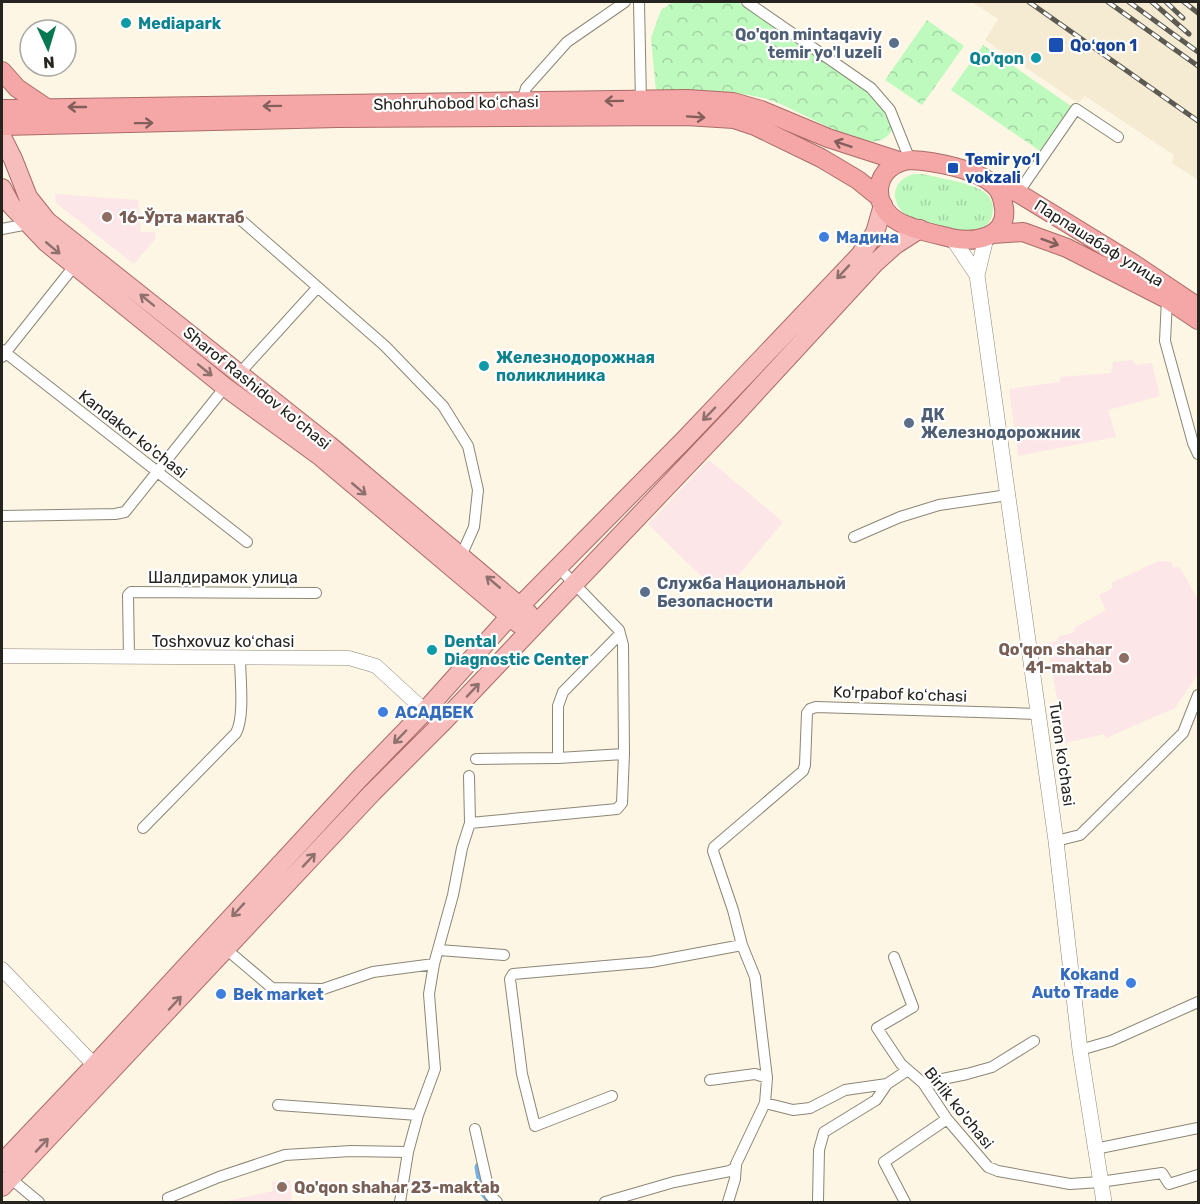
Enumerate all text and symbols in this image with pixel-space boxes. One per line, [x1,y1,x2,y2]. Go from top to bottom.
place label: Mediapark [138,14,222,33]
marker: Mediapark [119,16,133,30]
north arrow [18,18,78,78]
place label: Qo'qon mintaqaviy temir yo'l uzeli [735,25,882,62]
marker: Qo'qon mintaqaviy temir yo'l uzeli [887,36,901,50]
marker: Qoʻqon 1 [1047,36,1065,54]
place label: Qoʻqon 1 [1070,36,1137,55]
place label: Qo'qon [970,49,1024,68]
marker: Qo'qon [1029,51,1043,65]
text: N [43,53,55,72]
street label: Shohruhobod koʻchasi [373,92,539,114]
one-way arrow [605,95,625,107]
one-way arrow [263,100,283,112]
one-way arrow [68,101,88,113]
one-way arrow [685,111,705,122]
one-way arrow [133,117,153,128]
one-way arrow [834,137,853,148]
place label: Temir yo‘l vokzali [965,150,1040,187]
marker: Temir yo‘l vokzali [946,161,960,175]
street label: Парпашабаф улица [1031,195,1167,291]
place label: 16-Ўрта мактаб [119,207,245,227]
marker: 16-Ўрта мактаб [100,210,114,224]
place label: Мадина [836,228,899,247]
marker: Мадина [817,230,831,244]
one-way arrow [1040,238,1059,249]
one-way arrow [45,241,61,254]
one-way arrow [836,265,850,280]
one-way arrow [139,294,155,307]
street label: Sharof Rashidov ko'chasi [179,323,335,453]
place label: Железнодорожная поликлиника [496,348,655,385]
marker: Железнодорожная поликлиника [477,359,491,373]
one-way arrow [196,364,212,377]
street label: Kandakor ko'chasi [75,386,191,482]
place label: ДК Железнодорожник [921,405,1081,442]
one-way arrow [702,406,716,421]
marker: ДК Железнодорожник [902,416,916,430]
one-way arrow [351,483,367,496]
street label: Шалдирамок улица [148,568,298,587]
place label: Служба Национальной Безопасности [657,574,846,611]
one-way arrow [485,576,501,589]
marker: Служба Национальной Безопасности [638,585,652,599]
street label: Toshxovuz koʻchasi [152,632,294,651]
place label: Dental Diagnostic Center [444,632,589,669]
place label: Qo'qon shahar 41-maktab [998,640,1113,677]
marker: Dental Diagnostic Center [425,643,439,657]
marker: Qo'qon shahar 41-maktab [1117,651,1131,665]
street label: Ko'rpabof koʻchasi [833,682,967,706]
one-way arrow [466,683,480,698]
street label: Turon ko'chasi [1045,700,1079,808]
place label: АСАДБЕК [395,703,474,722]
marker: АСАДБЕК [376,705,390,719]
one-way arrow [393,729,407,744]
one-way arrow [302,853,316,868]
one-way arrow [231,902,245,917]
place label: Kokand Auto Trade [1032,965,1119,1002]
marker: Kokand Auto Trade [1124,976,1138,990]
place label: Bek market [233,985,324,1004]
marker: Bek market [214,987,228,1001]
one-way arrow [168,995,183,1010]
street label: Birlik ko'chasi [920,1063,998,1153]
one-way arrow [34,1137,49,1152]
place label: Qo'qon shahar 23-maktab [294,1178,500,1197]
marker: Qo'qon shahar 23-maktab [275,1180,289,1194]

